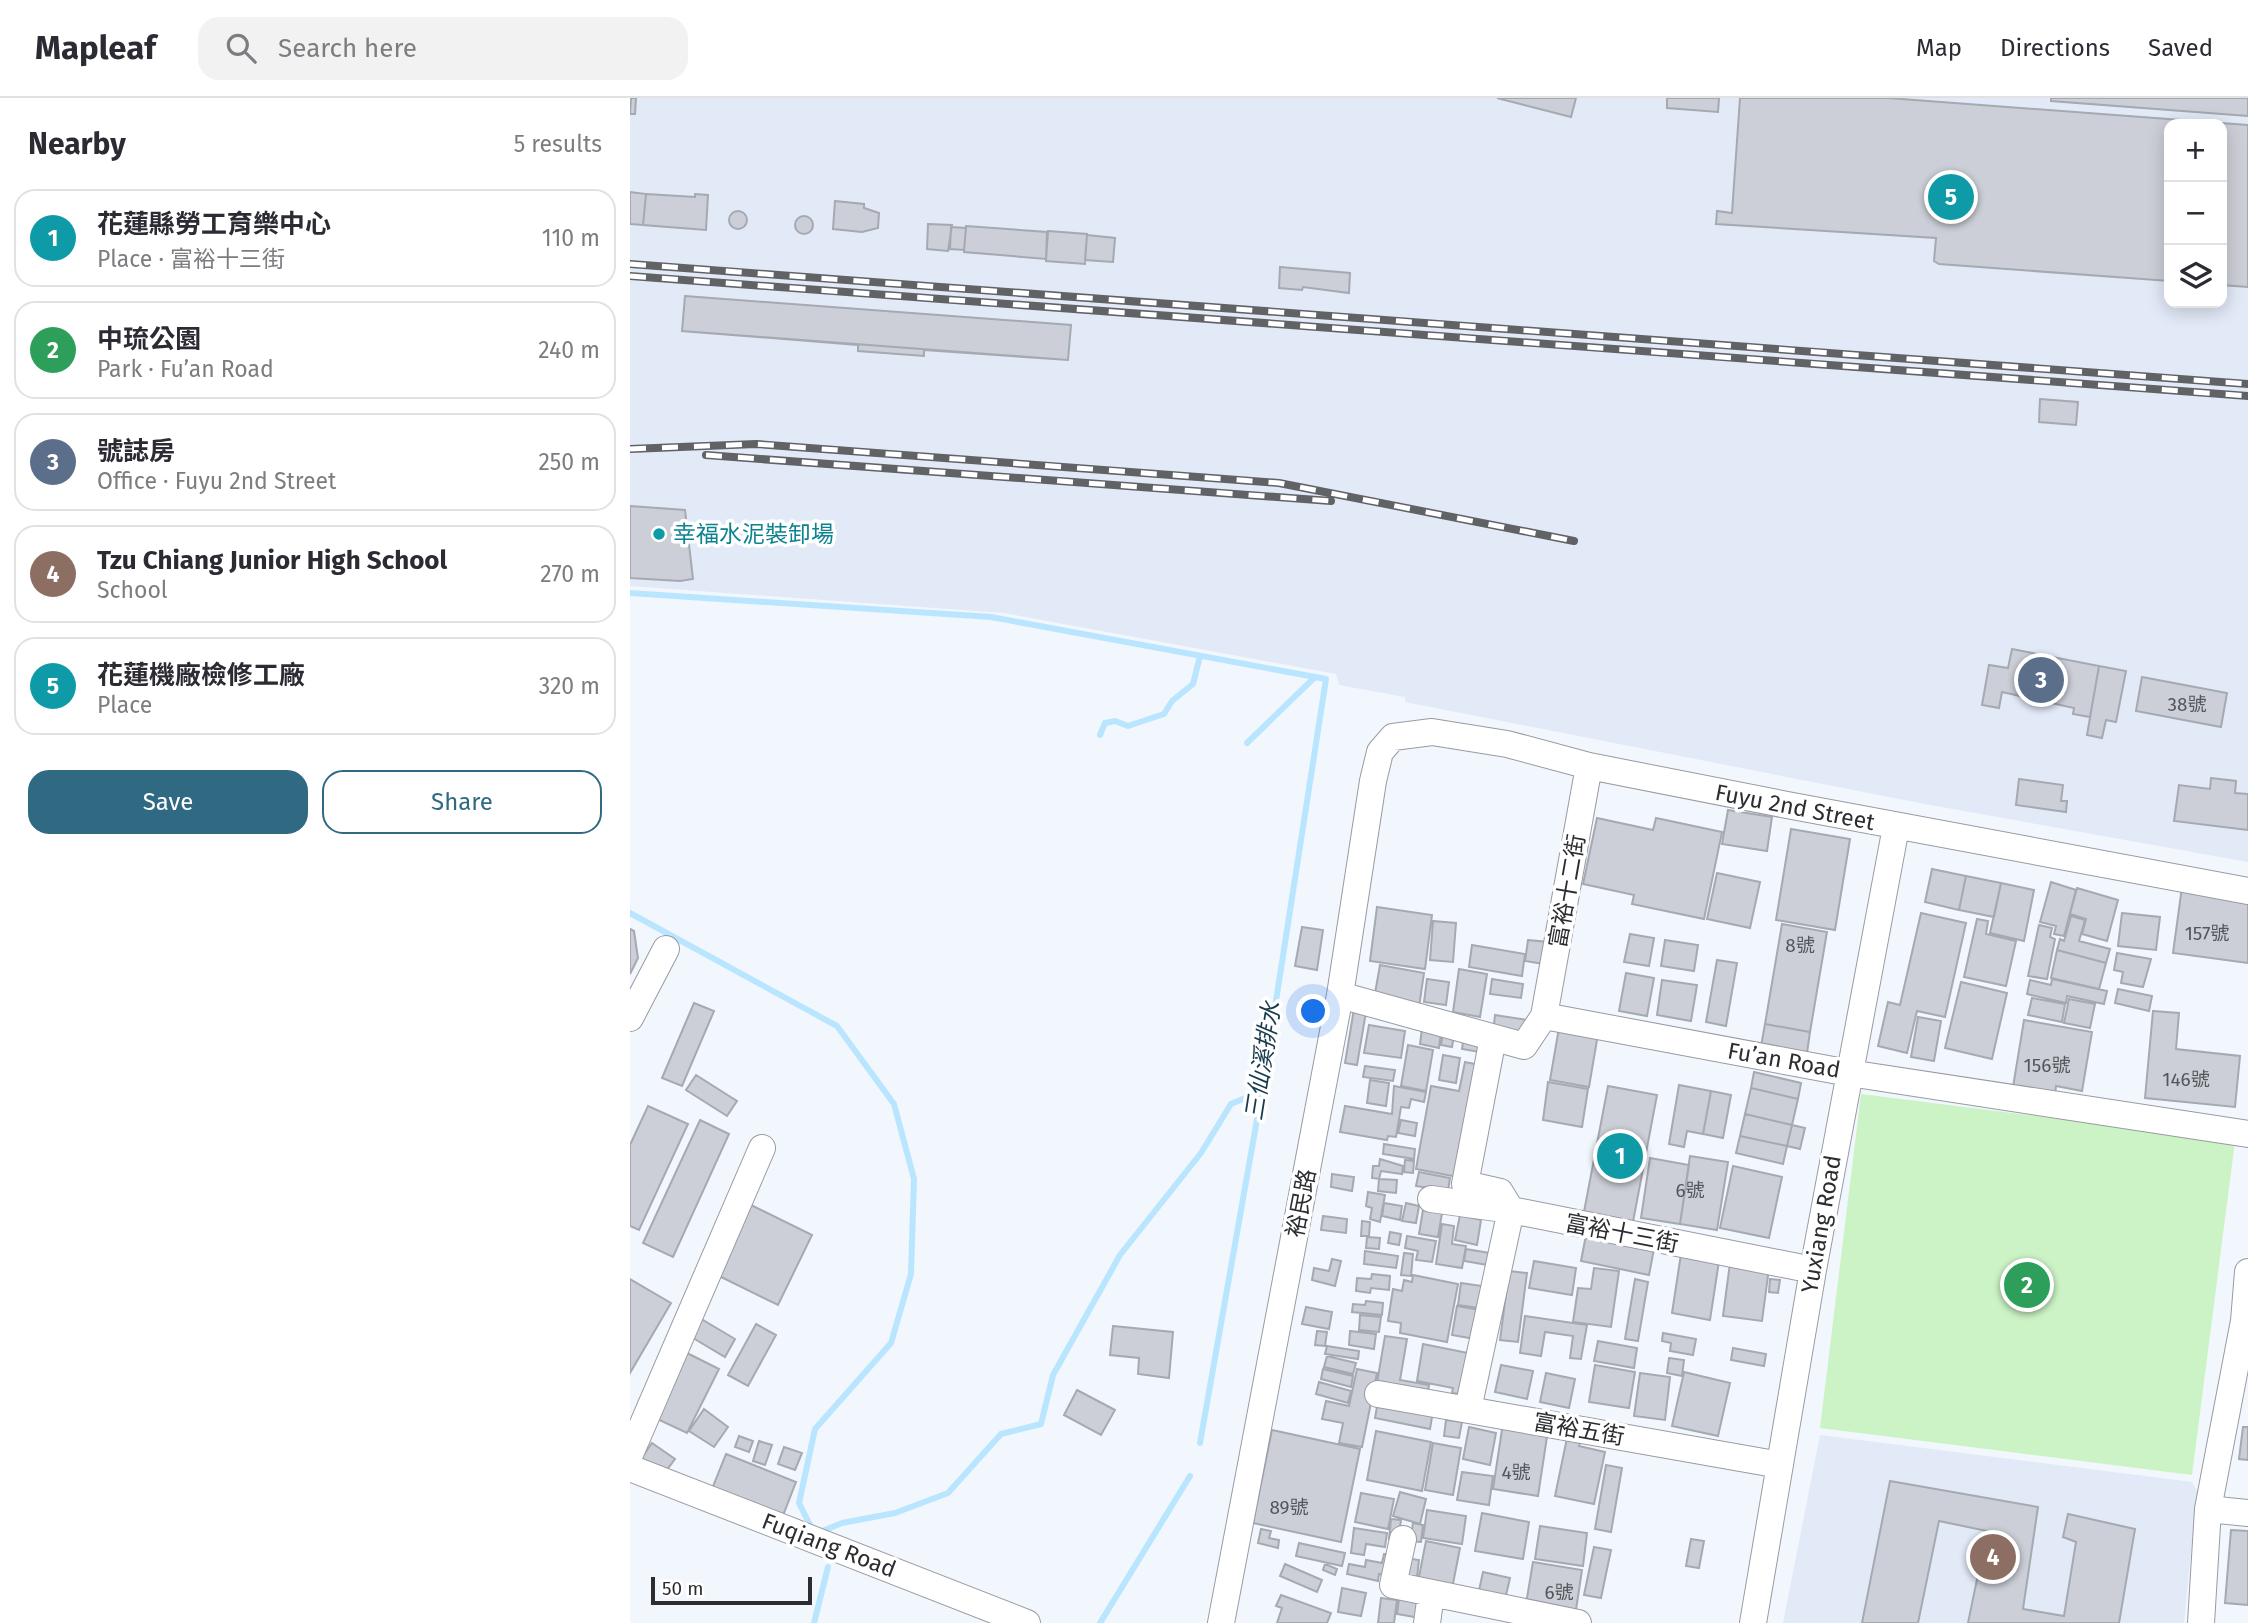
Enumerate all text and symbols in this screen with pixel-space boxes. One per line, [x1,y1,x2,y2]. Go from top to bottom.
search box [198,17,688,80]
text: Mapleaf [35,28,156,68]
icon: search [222,29,260,67]
text: Search here [278,33,417,64]
text: Map [1916,34,1962,62]
text: Directions [2000,34,2110,62]
text: Saved [2148,34,2213,62]
map controls [2164,119,2227,308]
button: + [2164,119,2227,182]
text: Nearby [28,126,126,162]
text: 5 results [514,130,602,158]
pin: 5 [1928,171,1974,223]
button: − [2164,182,2227,245]
text: 花蓮縣勞工育樂中心 [97,209,331,240]
text: 1 [48,224,58,252]
text: 110 m [542,224,600,252]
text: Place · 富裕十三街 [97,245,285,273]
button: layers [2164,245,2227,308]
text: 中琉公園 [97,324,201,355]
text: 2 [47,336,59,364]
text: 240 m [538,336,600,364]
text: Park · Fu’an Road [97,355,274,383]
text: 號誌房 [97,436,175,467]
text: 3 [47,448,59,476]
text: 250 m [538,448,600,476]
text: Office · Fuyu 2nd Street [97,467,336,495]
place label: 幸福水泥裝卸場 [673,520,834,548]
marker: 幸福水泥裝卸場 [651,526,667,542]
text: Tzu Chiang Junior High School [97,545,447,576]
text: 4 [47,560,60,588]
text: 270 m [540,560,600,588]
text: School [97,576,168,604]
pin: 3 [2018,654,2064,706]
text: 花蓮機廠檢修工廠 [97,660,305,691]
text: 5 [47,672,59,700]
text: 320 m [539,672,600,700]
text: Place [97,691,152,719]
house number: 38號 [2168,693,2206,716]
button: Save [28,770,308,834]
button: Share [322,770,602,834]
street label: Fuyu 2nd Street [1713,778,1878,836]
street label: 富裕十二街 [1543,832,1591,950]
house number: 157號 [2185,922,2229,945]
house number: 8號 [1785,934,1815,957]
your location [1296,994,1330,1028]
water label: 三仙溪排水 [1240,999,1286,1122]
street label: Fu’an Road [1726,1036,1842,1084]
house number: 156號 [2024,1054,2070,1077]
house number: 146號 [2162,1068,2210,1091]
pin: 1 [1597,1130,1643,1182]
street label: Yuxiang Road [1795,1153,1847,1295]
street label: 裕民路 [1281,1166,1321,1240]
house number: 6號 [1675,1179,1705,1202]
street label: 富裕十三街 [1563,1208,1681,1258]
pin: 2 [2004,1259,2050,1311]
street label: 富裕五街 [1531,1407,1627,1451]
house number: 4號 [1501,1461,1531,1484]
house number: 89號 [1269,1496,1309,1519]
street label: Fuqiang Road [758,1507,900,1583]
pin: 4 [1970,1531,2016,1583]
scale bar [651,1574,812,1606]
text: 50 m [662,1577,703,1600]
house number: 6號 [1544,1581,1574,1604]

